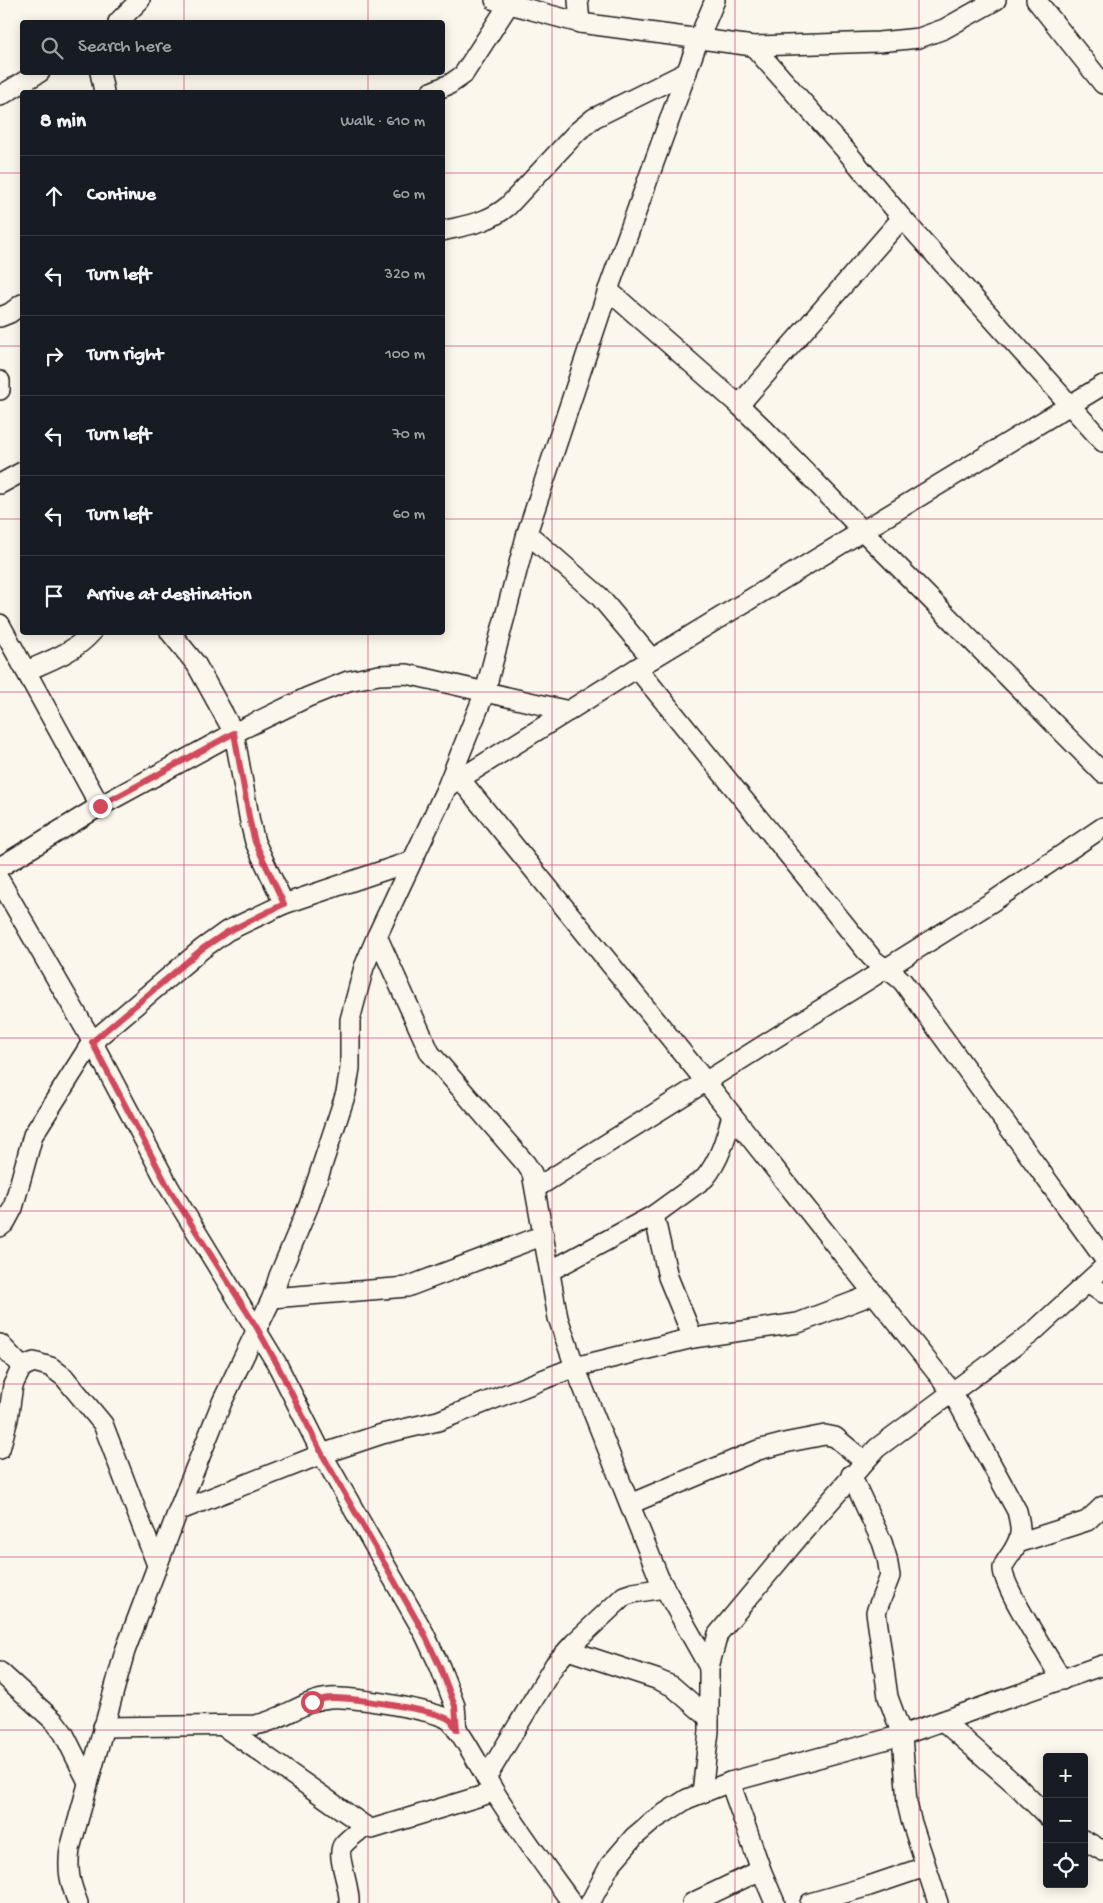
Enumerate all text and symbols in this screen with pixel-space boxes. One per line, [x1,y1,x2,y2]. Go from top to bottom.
search box [20,20,445,75]
icon: search [38,34,66,62]
text: Search here [78,36,172,59]
text: 8 min [40,110,86,135]
text: Walk · 610 m [340,113,425,132]
icon: ahead [40,182,68,210]
text: Continue [87,184,156,207]
text: 60 m [393,186,425,205]
icon: left [40,262,68,290]
text: Turn left [87,264,151,287]
text: 320 m [385,266,425,285]
icon: right [40,342,68,370]
text: Turn right [87,344,163,367]
text: 100 m [385,346,425,365]
icon: left [40,422,68,450]
text: Turn left [87,424,151,447]
text: 70 m [392,426,425,445]
icon: left [40,502,68,530]
text: Turn left [87,504,151,527]
text: 60 m [393,506,425,525]
icon: arrive [40,582,68,610]
text: Arrive at destination [87,584,251,607]
route end [89,795,112,818]
route start [301,1691,324,1714]
map controls [1043,1753,1088,1888]
button: + [1043,1753,1088,1798]
button: − [1043,1798,1088,1843]
button: locate [1043,1843,1088,1888]

